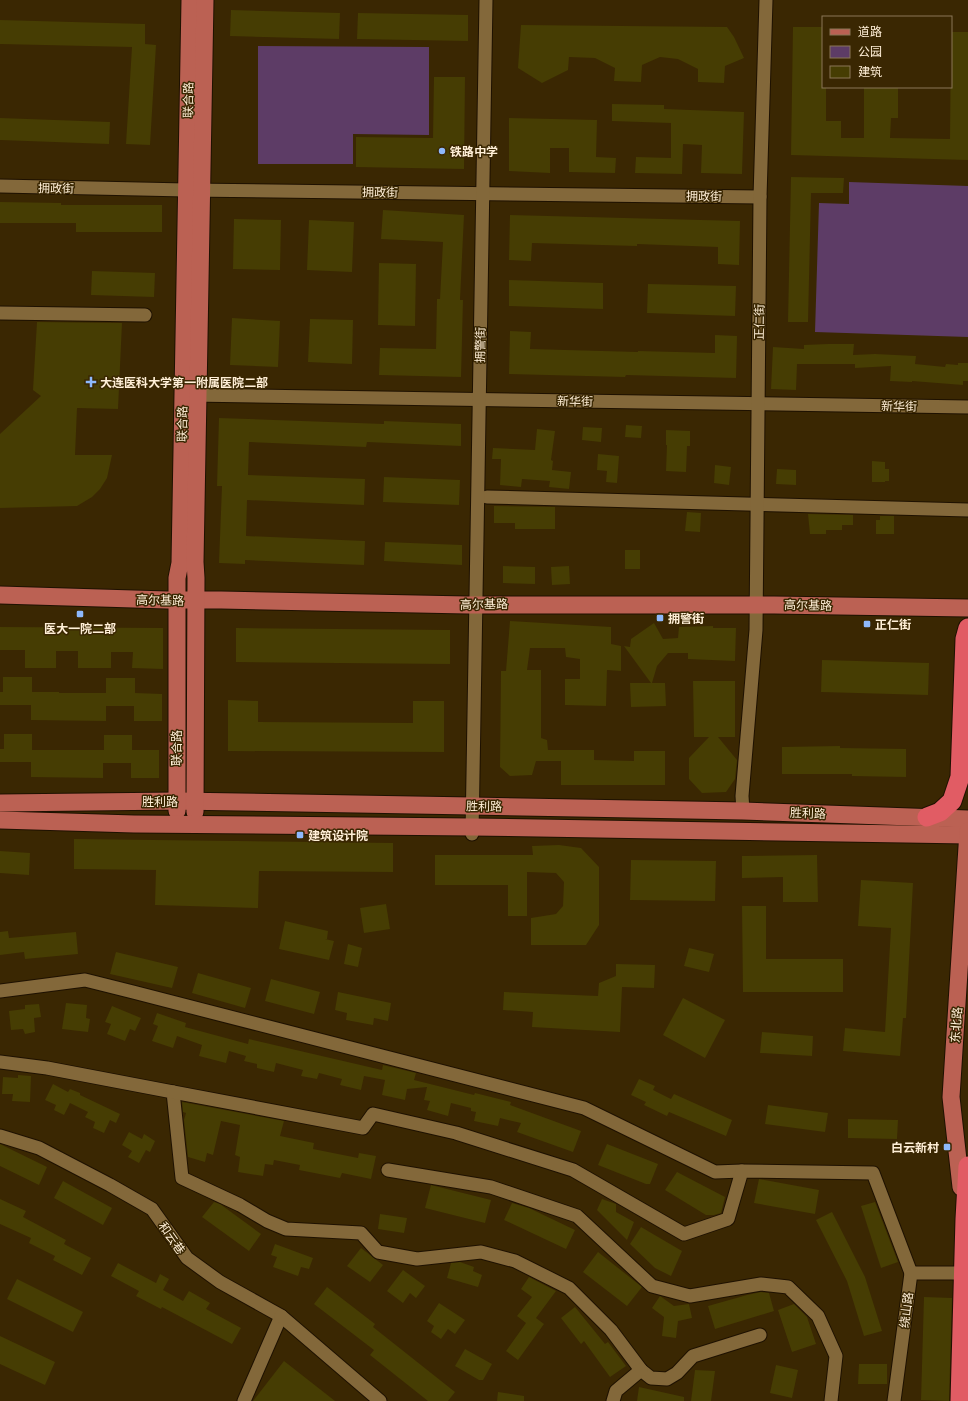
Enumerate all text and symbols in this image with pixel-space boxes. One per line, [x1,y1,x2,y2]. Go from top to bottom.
legend [822,16,952,88]
text: 道路 [858,24,882,39]
text: 公园 [858,44,882,59]
text: 建筑 [858,64,882,79]
street label: 联合路 [180,82,196,118]
place label: 铁路中学 [450,144,498,159]
marker: 铁路中学 [437,146,447,156]
street label: 拥政街 [38,180,74,196]
street label: 拥政街 [362,184,398,200]
street label: 拥政街 [686,188,722,204]
street label: 正仁街 [751,304,767,340]
street label: 拥警街 [472,327,488,363]
place label: 大连医科大学第一附属医院二部 [100,375,268,390]
marker: 大连医科大学第一附属医院二部 [85,376,97,388]
street label: 新华街 [557,393,593,409]
street label: 新华街 [881,398,917,414]
street label: 联合路 [174,406,190,442]
street label: 高尔基路 [136,592,184,608]
street label: 高尔基路 [460,596,508,612]
street label: 高尔基路 [784,597,832,613]
marker: 医大一院二部 [75,609,85,619]
place label: 拥警街 [668,611,704,626]
marker: 拥警街 [655,613,665,623]
place label: 正仁街 [875,617,911,632]
marker: 正仁街 [862,619,872,629]
place label: 医大一院二部 [44,621,116,636]
street label: 联合路 [169,730,184,766]
street label: 胜利路 [142,794,178,809]
street label: 胜利路 [466,798,502,814]
street label: 胜利路 [790,805,826,821]
place label: 建筑设计院 [308,828,368,843]
marker: 建筑设计院 [295,830,305,840]
street label: 东北路 [947,1007,965,1043]
place label: 白云新村 [891,1140,939,1155]
marker: 白云新村 [942,1142,952,1152]
street label: 和云巷 [156,1219,188,1257]
street label: 绕山路 [896,1291,916,1329]

